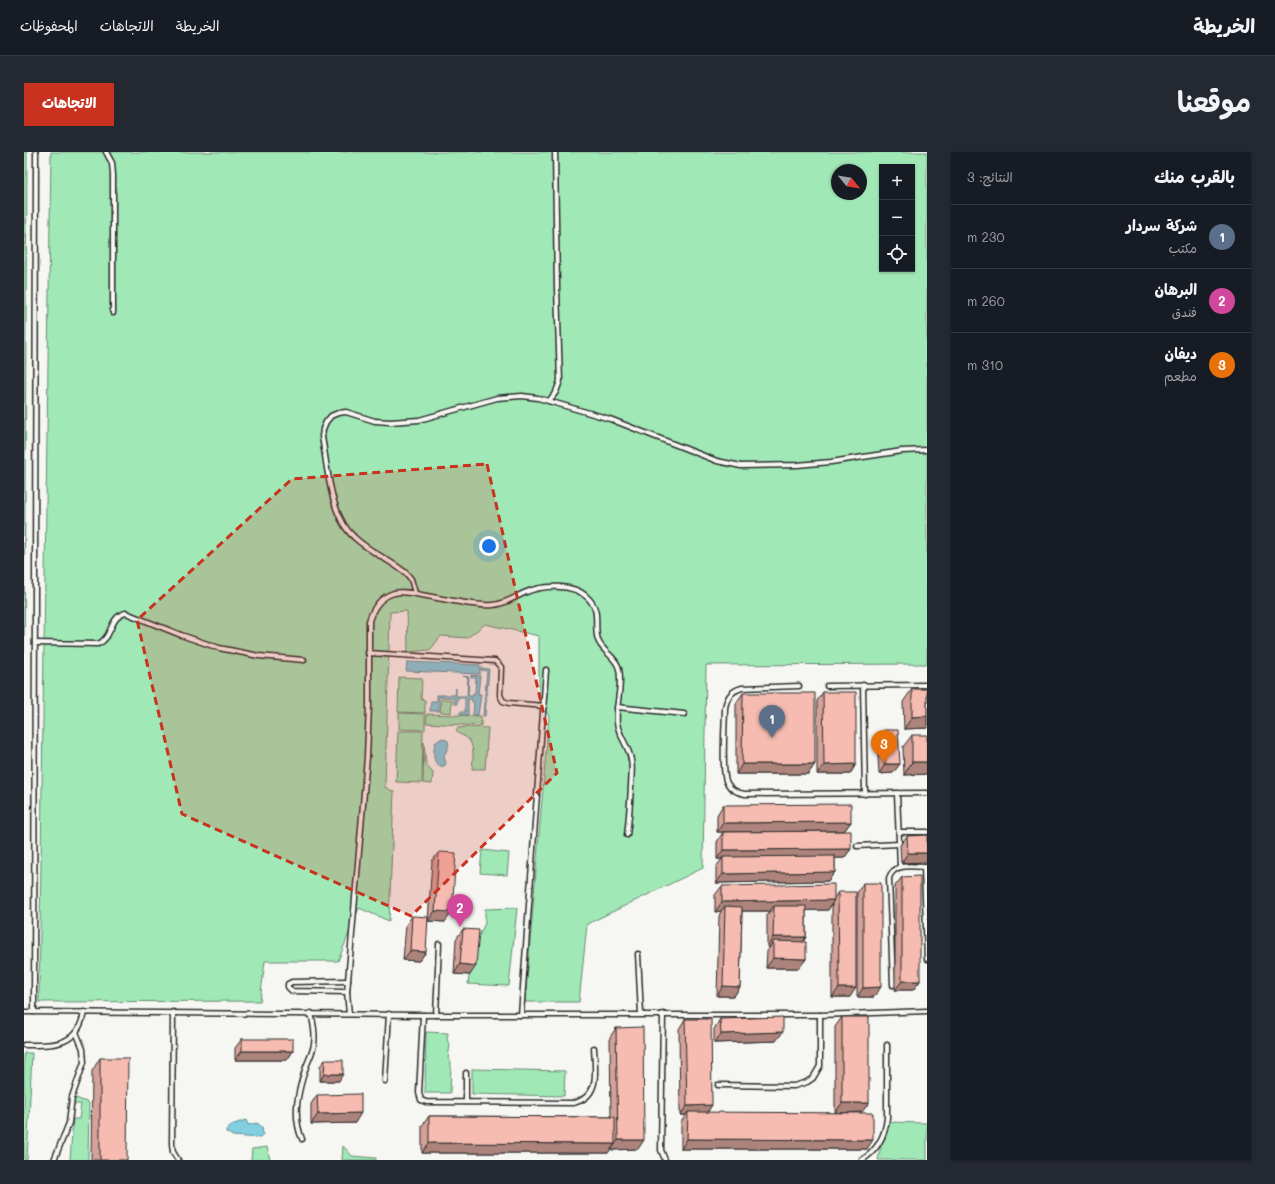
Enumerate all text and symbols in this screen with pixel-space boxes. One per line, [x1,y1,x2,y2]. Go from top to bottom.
text: الخريطة [1193,13,1255,38]
text: المحفوظات [20,16,78,35]
text: الاتجاهات [100,16,154,35]
text: الخريطة [176,16,219,35]
button: الاتجاهات [24,83,114,126]
text: موقعنا [1177,83,1251,119]
north arrow [831,164,867,200]
map controls [879,164,915,272]
button: + [879,164,915,200]
text: بالقرب منك [1154,165,1235,187]
text: النتائج: 3 [967,168,1013,185]
button: − [879,200,915,236]
text: شركة سردار [1126,215,1197,235]
text: 230 m [967,228,1004,245]
text: 1 [1219,228,1225,245]
button: locate [879,236,915,272]
text: مكتب [1169,239,1197,256]
text: البرهان [1154,279,1197,299]
text: 260 m [967,292,1005,309]
text: 2 [1218,292,1226,309]
text: فندق [1172,303,1197,320]
text: ديفان [1164,343,1197,363]
text: 310 m [967,356,1003,373]
text: 3 [1218,356,1226,373]
text: مطعم [1164,367,1197,384]
your location [479,536,499,556]
pin: 1 [759,705,785,738]
pin: 3 [871,730,897,763]
pin: 2 [447,894,473,927]

